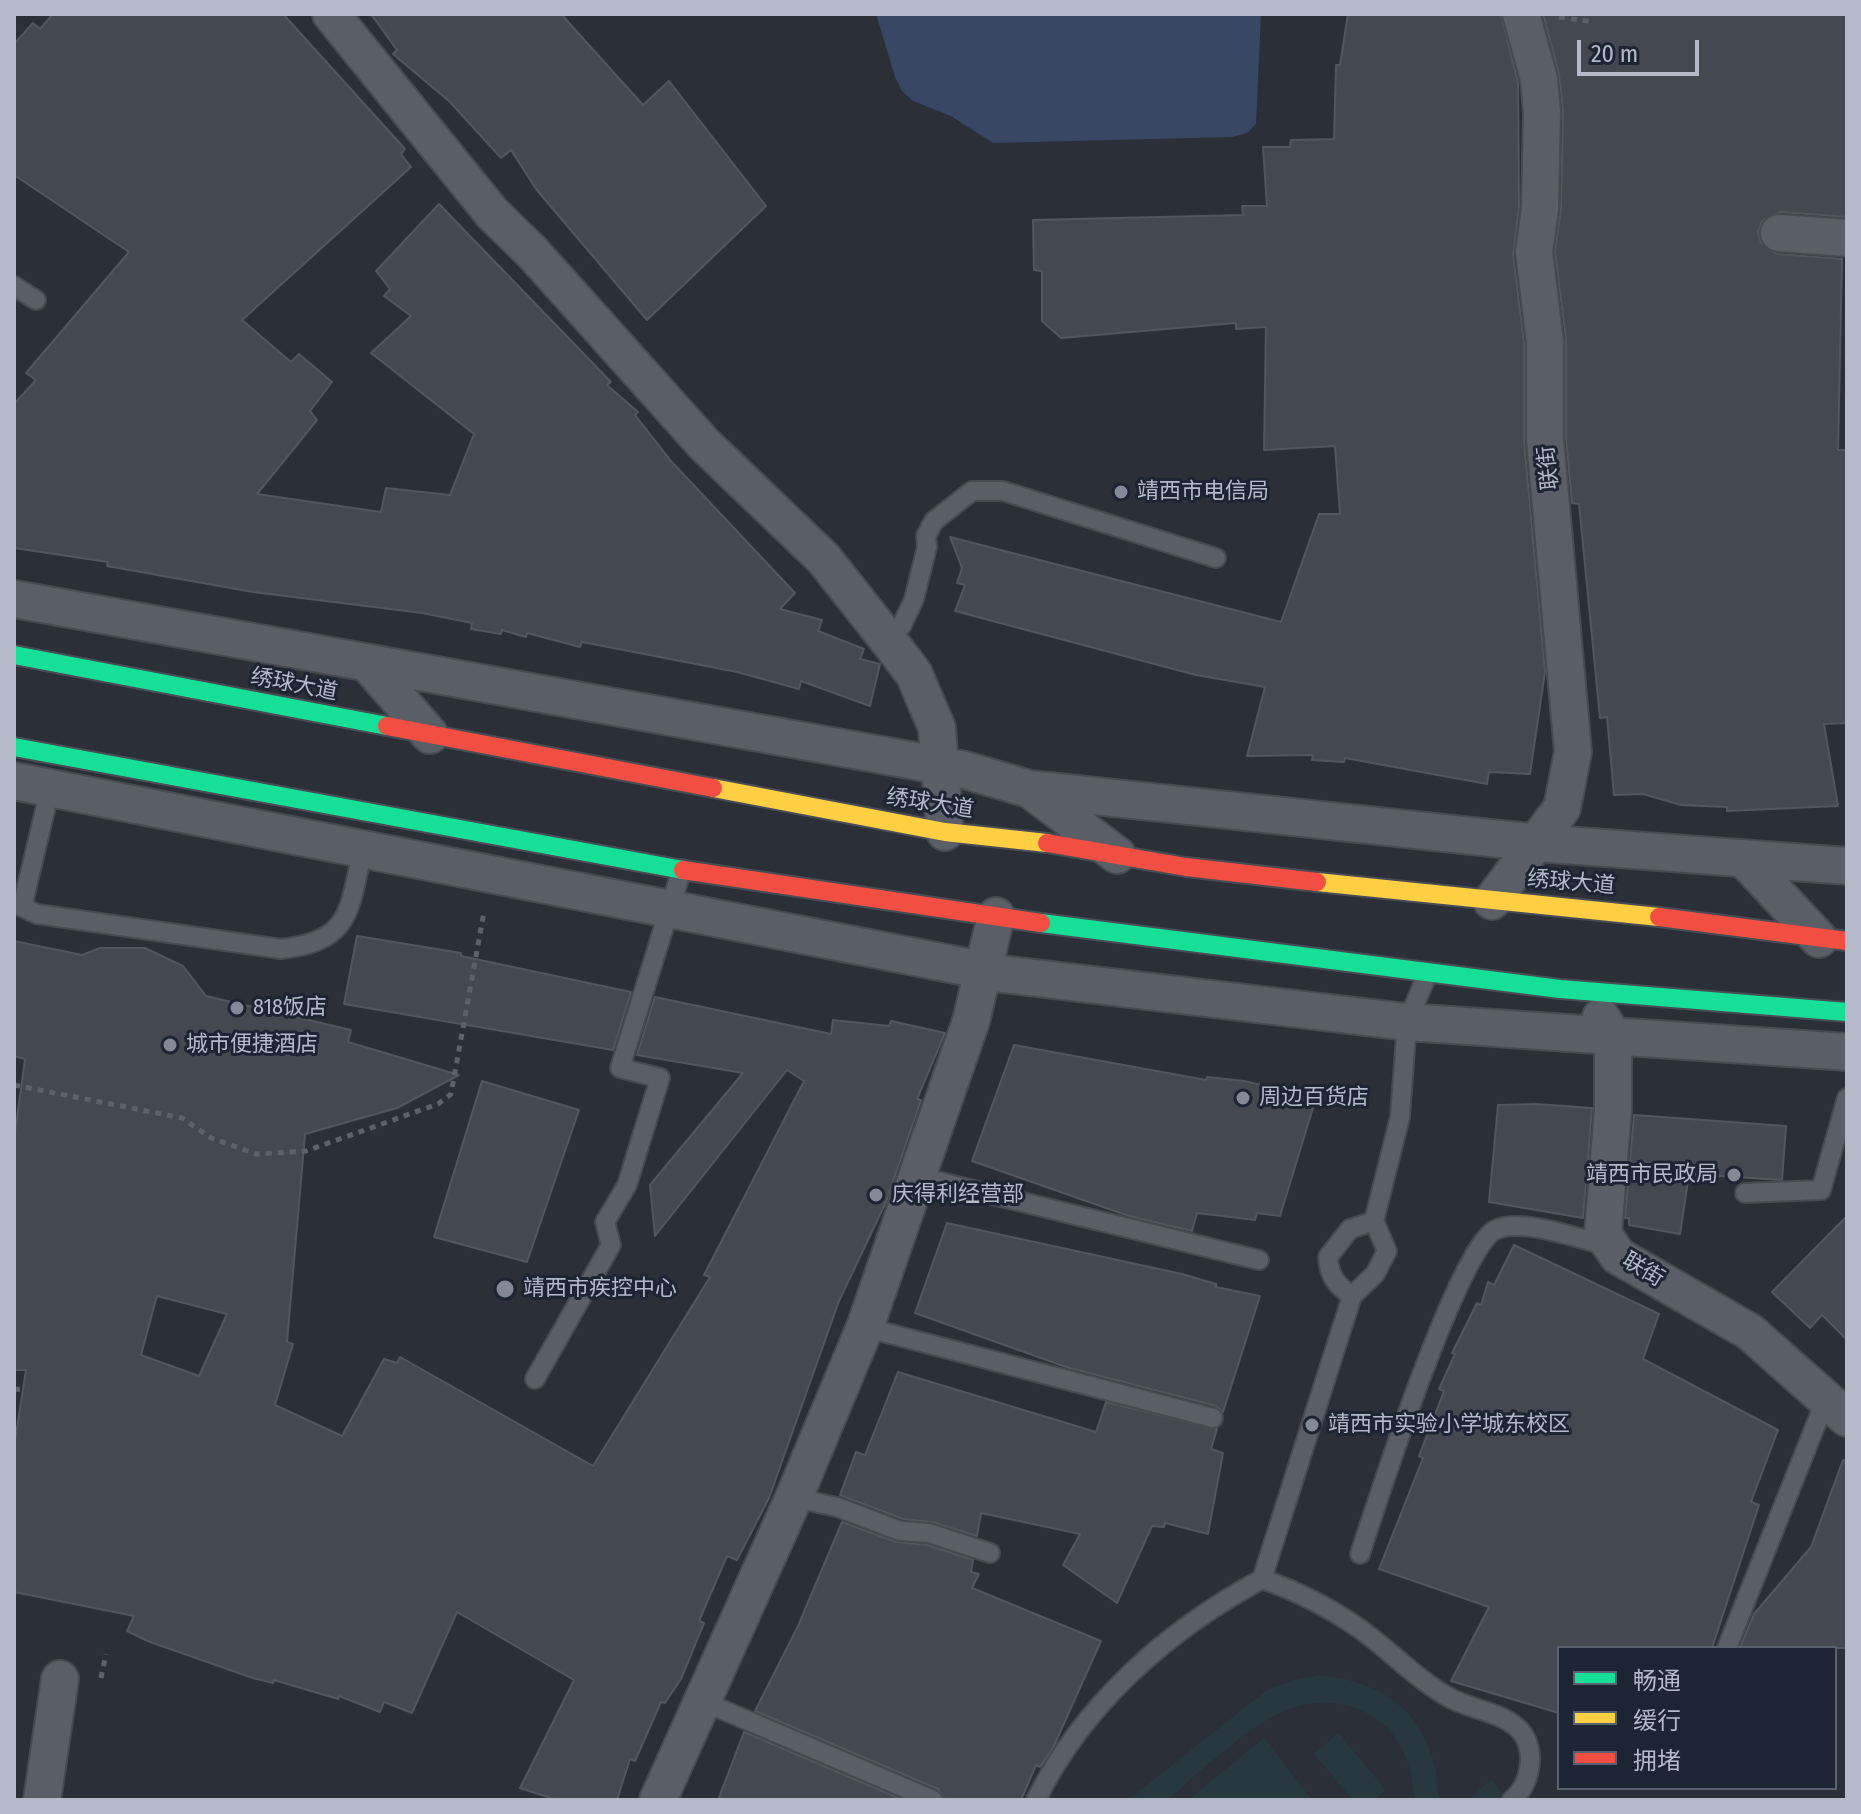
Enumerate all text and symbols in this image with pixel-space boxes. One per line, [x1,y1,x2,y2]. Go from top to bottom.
scale bar [1581,24,1703,74]
text: 20 m [1591,40,1638,68]
street label: 联街 [1534,445,1564,491]
place label: 靖西市电信局 [1137,479,1269,505]
marker: 靖西市电信局 [1112,483,1130,501]
street label: 绣球大道 [248,664,340,706]
street label: 绣球大道 [884,784,976,824]
street label: 绣球大道 [1526,866,1616,900]
place label: 818饭店 [253,995,327,1021]
marker: 818饭店 [228,999,246,1017]
place label: 城市便捷酒店 [186,1032,318,1058]
marker: 城市便捷酒店 [161,1036,179,1054]
place label: 周边百货店 [1259,1085,1369,1111]
marker: 周边百货店 [1234,1089,1252,1107]
place label: 靖西市民政局 [1586,1162,1718,1188]
marker: 靖西市民政局 [1725,1166,1743,1184]
place label: 庆得利经营部 [892,1182,1024,1208]
marker: 庆得利经营部 [867,1186,885,1204]
street label: 联街 [1617,1247,1669,1293]
place label: 靖西市疾控中心 [523,1276,677,1302]
marker: 靖西市疾控中心 [494,1278,516,1300]
place label: 靖西市实验小学城东校区 [1328,1412,1570,1438]
marker: 靖西市实验小学城东校区 [1303,1416,1321,1434]
legend [1557,1646,1837,1790]
text: 畅通 [1633,1667,1681,1695]
text: 缓行 [1633,1707,1681,1735]
text: 拥堵 [1633,1747,1681,1775]

